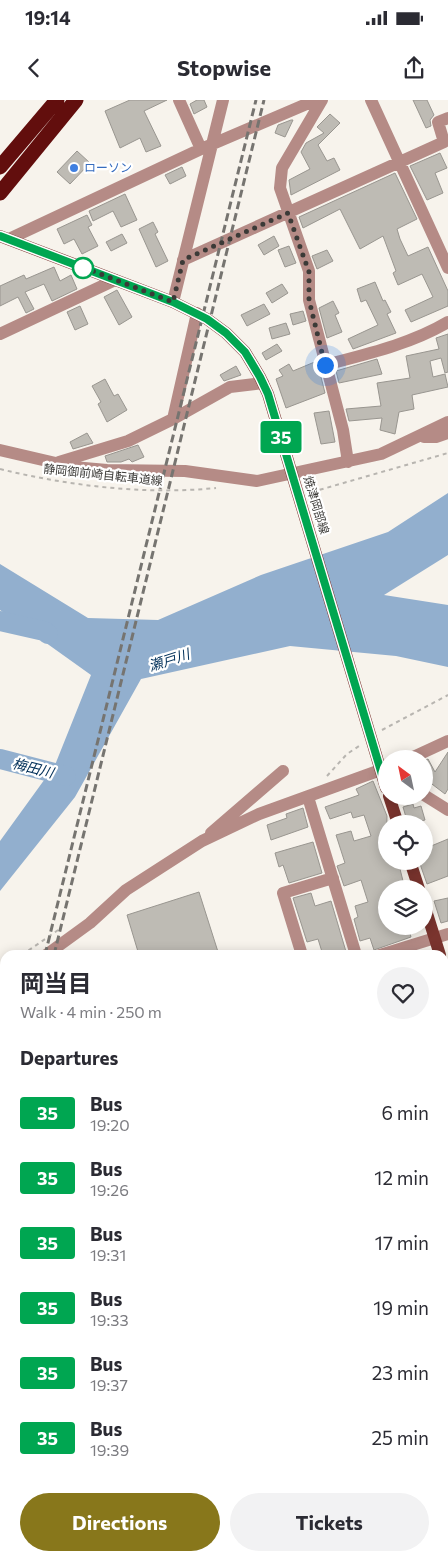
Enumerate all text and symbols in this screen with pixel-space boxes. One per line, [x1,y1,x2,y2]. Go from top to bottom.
text: 19:14 [25,6,71,29]
icon: back [20,54,48,82]
text: Stopwise [177,54,271,81]
icon: share [400,54,428,82]
place label: ローソン [84,160,132,174]
marker: ローソン [68,162,80,174]
unlabelled marker [72,257,94,279]
your location [313,353,338,378]
line badge: 35 [258,421,304,453]
text: 35 [271,426,291,448]
street label: 静岡御前崎自転車道線 [43,461,164,487]
street label: 焼津岡部線 [301,474,332,535]
water label: 瀬戸川 [146,644,193,674]
north arrow [378,750,432,805]
map controls [378,750,433,935]
water label: 梅田川 [11,754,57,781]
button: locate [378,815,433,870]
button: layers [378,880,433,935]
button: heart [377,967,429,1019]
text: 岡当目 [20,968,92,997]
text: Walk · 4 min · 250 m [20,1002,162,1021]
text: Departures [20,1046,118,1069]
text: Bus [90,1092,122,1115]
text: 6 min [381,1101,429,1124]
text: 35 [37,1102,58,1124]
text: 19:20 [90,1115,130,1134]
text: Bus [90,1157,122,1180]
text: 12 min [374,1166,429,1189]
text: 35 [37,1167,58,1189]
text: 19:26 [90,1180,129,1199]
text: Bus [90,1222,122,1245]
text: 17 min [375,1231,429,1254]
text: 35 [37,1232,58,1254]
text: 19:31 [90,1245,126,1264]
text: Bus [90,1287,122,1310]
text: 19 min [373,1296,429,1319]
text: 35 [37,1297,58,1319]
text: 19:33 [90,1310,129,1329]
text: Bus [90,1352,122,1375]
text: 23 min [372,1361,429,1384]
text: 35 [37,1362,58,1384]
text: 19:37 [90,1375,128,1394]
text: Bus [90,1417,122,1440]
text: 25 min [372,1426,429,1449]
text: 35 [37,1427,58,1449]
text: 19:39 [90,1440,129,1459]
button: Directions [20,1493,220,1551]
button: Tickets [230,1493,429,1551]

